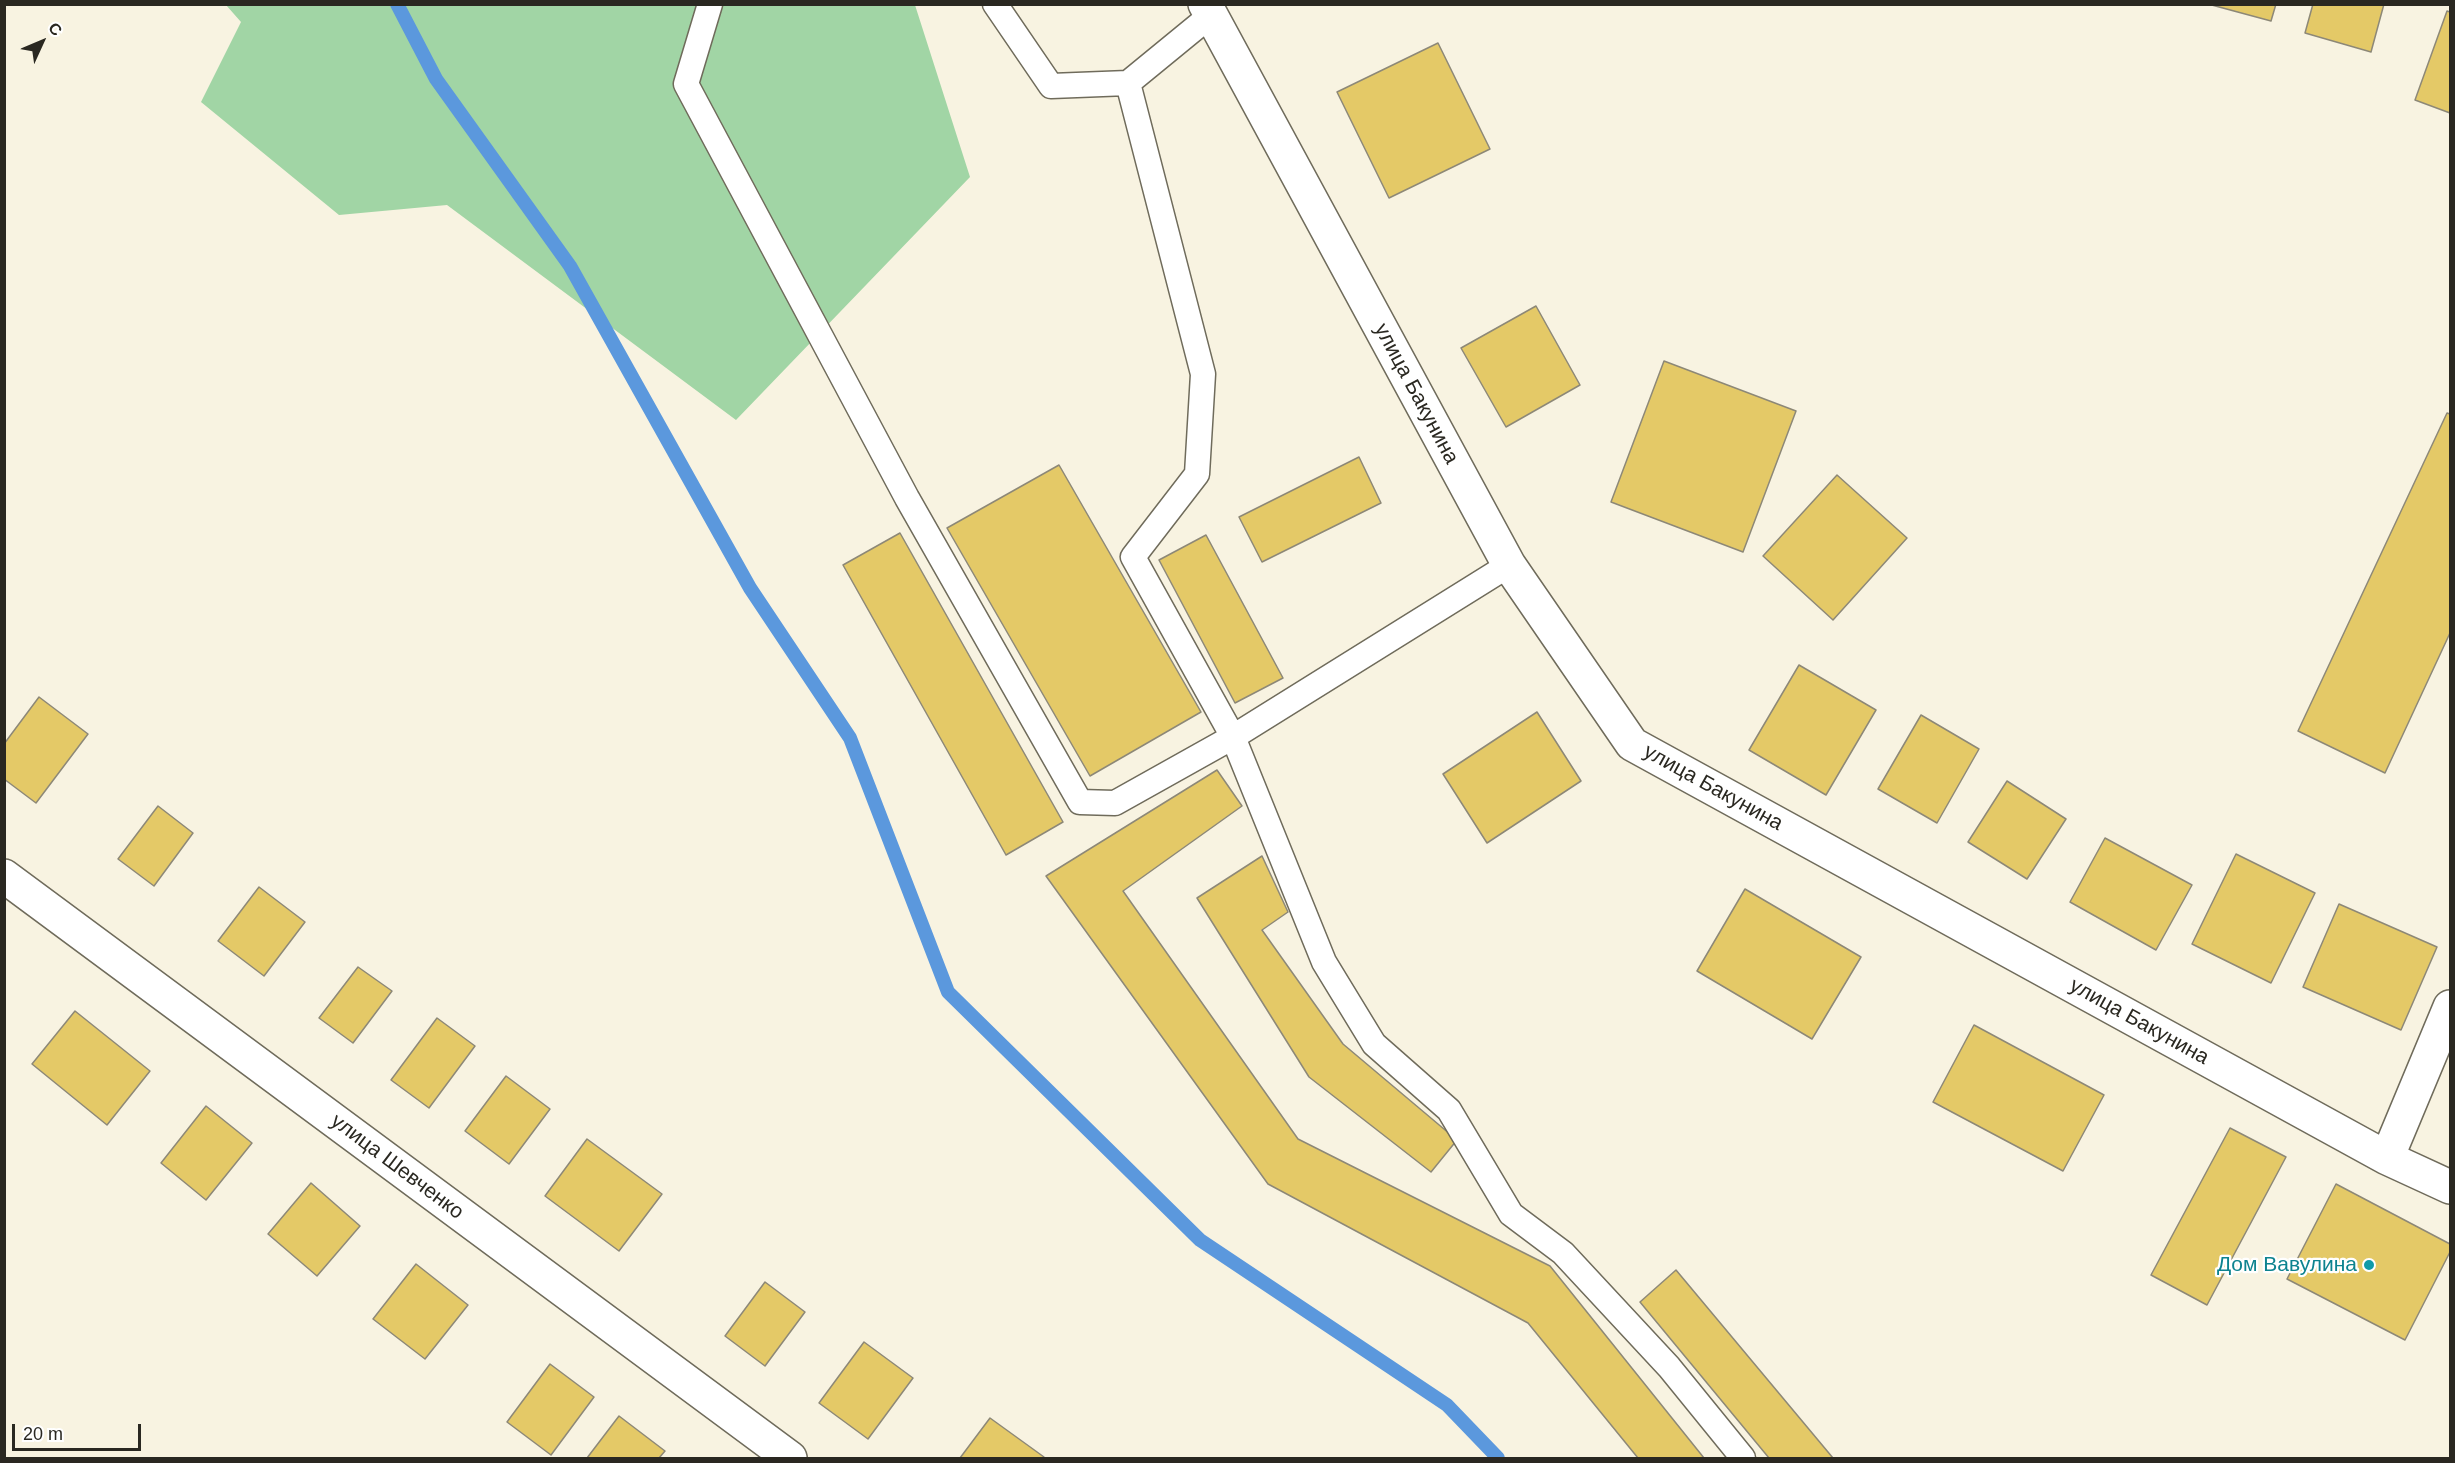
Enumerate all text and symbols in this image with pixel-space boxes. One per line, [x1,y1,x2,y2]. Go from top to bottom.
north arrow [12,12,72,72]
text: С [45,19,65,39]
street label: улица Бакунина [1368,319,1464,469]
street label: улица Бакунина [1639,739,1787,837]
street label: улица Бакунина [2065,973,2213,1071]
street label: улица Шевченко [326,1109,468,1225]
place label: Дом Вавулина [2217,1252,2357,1278]
marker: Дом Вавулина [2362,1258,2376,1272]
scale bar [15,1412,144,1450]
text: 20 m [23,1424,63,1444]

